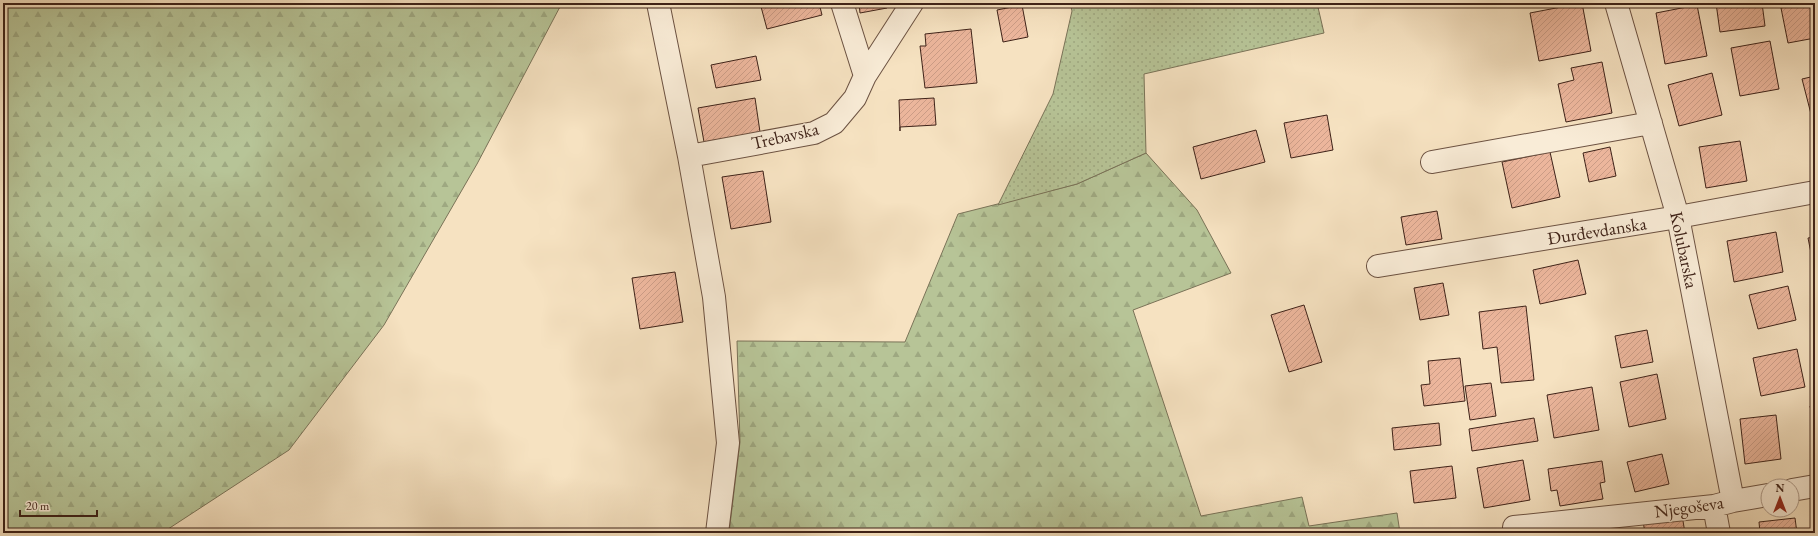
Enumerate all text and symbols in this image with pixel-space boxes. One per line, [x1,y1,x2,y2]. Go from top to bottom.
street label: Trebavska [749,116,822,154]
street label: Kolubarska [1665,209,1704,291]
street label: Đurđevdanska [1546,211,1649,250]
north arrow [1760,478,1800,518]
text: N [1776,481,1785,495]
street label: Njegoševa [1653,490,1726,523]
scale bar [20,492,97,518]
text: 20 m [26,498,50,514]

